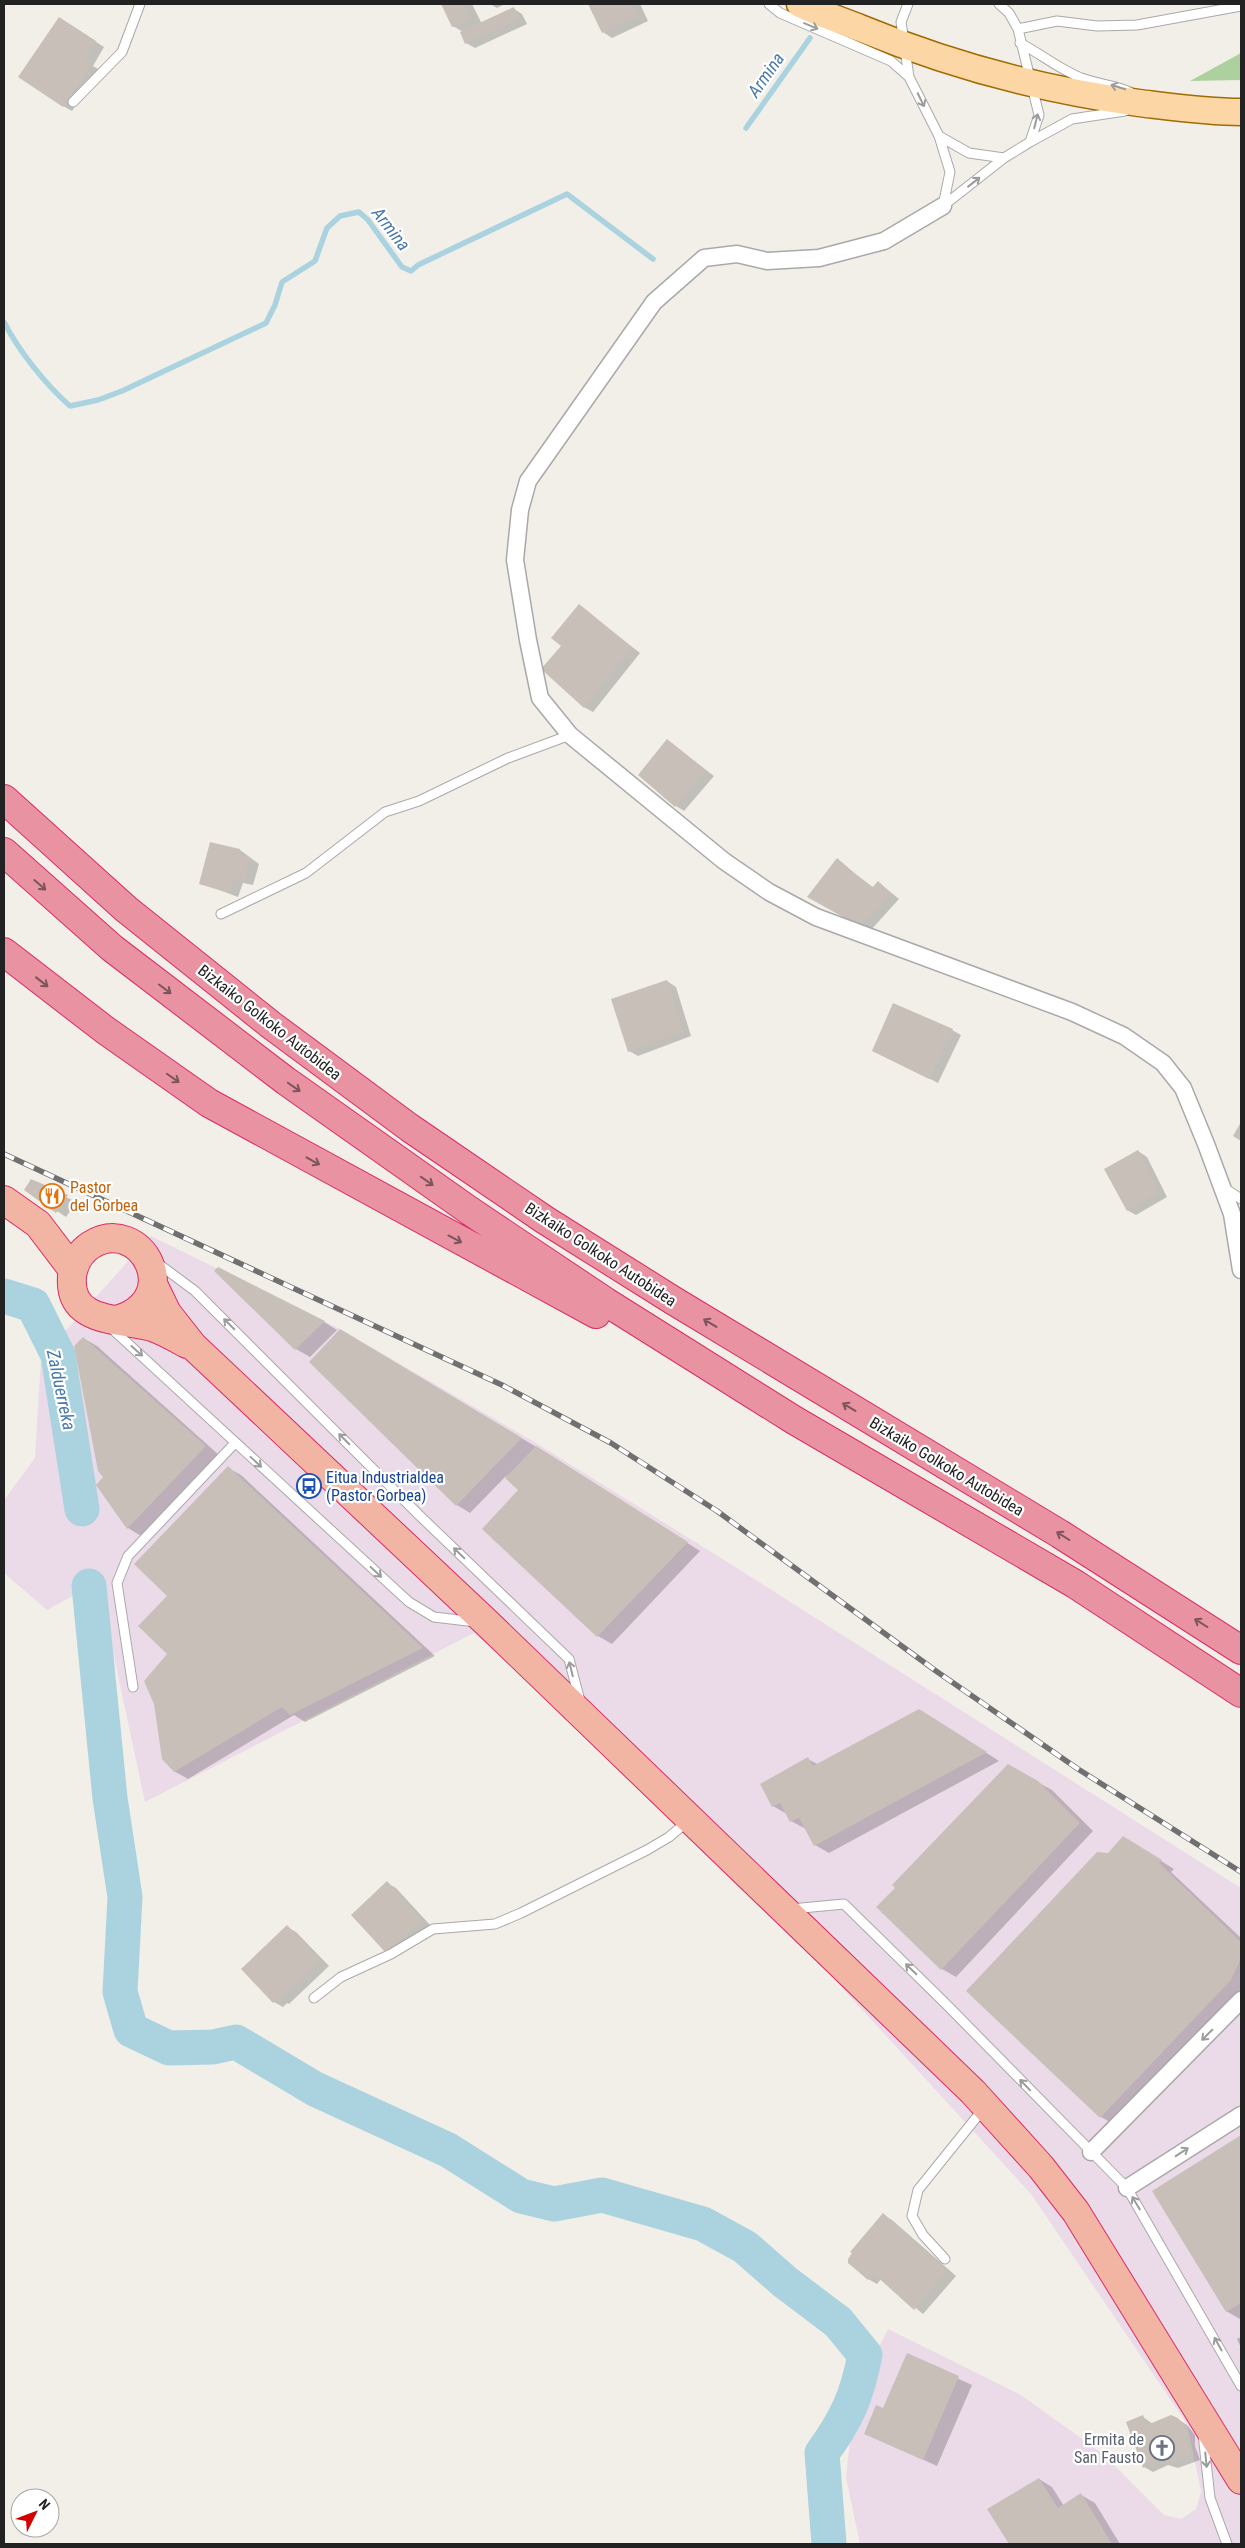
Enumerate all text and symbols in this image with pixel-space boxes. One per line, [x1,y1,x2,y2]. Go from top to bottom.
one-way arrow [803,22,818,32]
water label: Armina [742,48,788,102]
one-way arrow [1110,82,1126,91]
one-way arrow [917,92,926,107]
one-way arrow [1032,113,1041,129]
one-way arrow [967,177,980,188]
water label: Armina [367,202,415,255]
one-way arrow [34,879,47,890]
street label: Bizkaiko Golkoko Autobidea [194,961,345,1084]
one-way arrow [35,977,49,987]
one-way arrow [158,983,171,994]
one-way arrow [166,1073,180,1083]
one-way arrow [287,1082,301,1092]
one-way arrow [305,1157,319,1167]
one-way arrow [420,1176,434,1186]
place label: Pastor del Gorbea [70,1178,138,1215]
restaurant icon: Pastor del Gorbea [39,1183,65,1209]
street label: Bizkaiko Golkoko Autobidea [522,1198,680,1310]
one-way arrow [448,1234,463,1244]
one-way arrow [222,1318,235,1330]
one-way arrow [704,1318,718,1328]
one-way arrow [131,1345,143,1357]
water label: Zalduerreka [43,1347,80,1432]
one-way arrow [843,1402,857,1412]
street label: Bizkaiko Golkoko Autobidea [866,1413,1027,1520]
one-way arrow [337,1433,350,1445]
one-way arrow [249,1456,262,1468]
place label: Eitua Industrialdea (Pastor Gorbea) [326,1468,444,1505]
bus stop icon: Eitua Industrialdea (Pastor Gorbea) [296,1473,322,1499]
one-way arrow [1057,1531,1071,1541]
one-way arrow [453,1548,465,1560]
one-way arrow [369,1566,382,1578]
one-way arrow [1194,1617,1208,1628]
one-way arrow [566,1661,575,1677]
one-way arrow [904,1963,917,1975]
one-way arrow [1201,2028,1213,2041]
one-way arrow [1019,2078,1031,2091]
one-way arrow [1175,2147,1189,2157]
one-way arrow [1130,2197,1140,2211]
one-way arrow [1212,2337,1222,2351]
place label: Ermita de San Fausto [1074,2430,1144,2467]
church icon: Ermita de San Fausto [1149,2435,1175,2461]
one-way arrow [1201,2452,1211,2468]
north arrow [10,2488,60,2538]
text: N [36,2496,53,2513]

